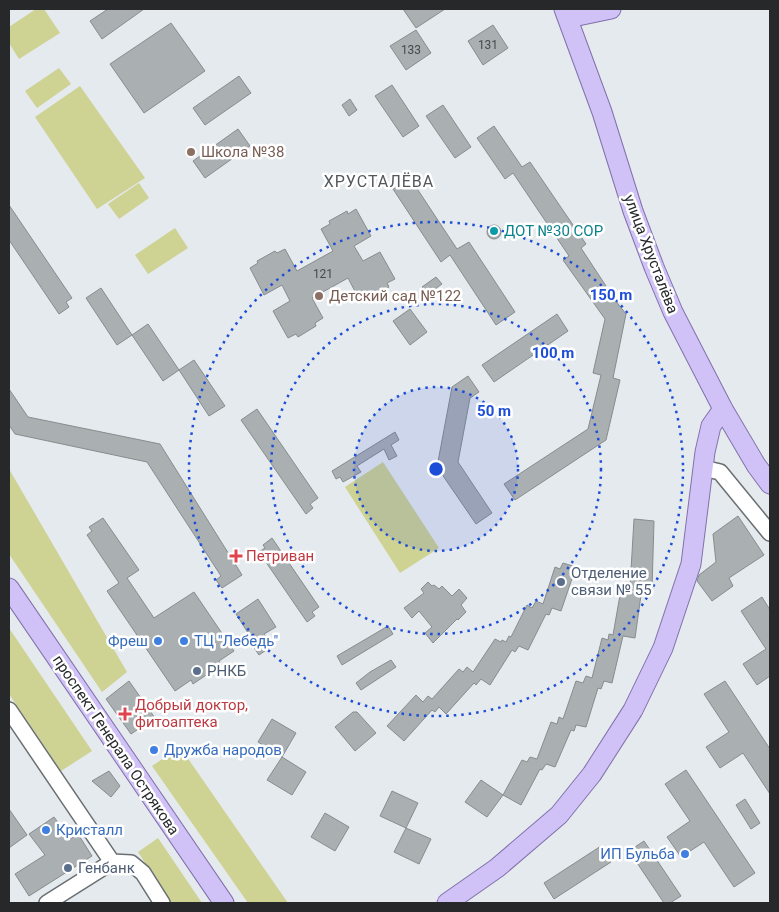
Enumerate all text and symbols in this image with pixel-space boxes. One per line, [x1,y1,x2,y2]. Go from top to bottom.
house number: 131 [478,38,498,52]
house number: 133 [401,43,421,57]
place label: Школа №38 [201,143,284,161]
marker: Школа №38 [185,146,197,158]
district label: ХРУСТАЛЁВА [324,172,434,191]
street label: улица Хрусталёва [620,192,682,316]
place label: ДОТ №30 СОР [504,222,603,240]
marker: ДОТ №30 СОР [488,225,500,237]
house number: 121 [313,267,333,281]
text: 150 m [590,286,632,304]
place label: Детский сад №122 [329,287,461,305]
marker: Детский сад №122 [313,290,325,302]
text: 100 m [532,344,574,362]
text: 50 m [477,402,511,420]
centre of rings [427,460,445,478]
place label: Петриван [246,547,314,565]
marker: Петриван [230,550,242,562]
place label: Отделение связи № 55 [571,564,652,599]
marker: Отделение связи № 55 [555,576,567,588]
place label: Фреш [108,632,148,650]
place label: ТЦ "Лебедь" [194,632,278,650]
marker: Фреш [152,635,164,647]
marker: ТЦ "Лебедь" [178,635,190,647]
street label: проспект Генерала Острякова [49,652,183,838]
place label: РНКБ [207,662,246,680]
marker: РНКБ [191,665,203,677]
place label: Добрый доктор, фитоаптека [135,696,248,731]
marker: Добрый доктор, фитоаптека [119,708,131,720]
place label: Дружба народов [164,741,282,759]
marker: Дружба народов [148,744,160,756]
place label: Кристалл [56,821,123,839]
marker: Кристалл [40,824,52,836]
place label: ИП Бульба [600,845,675,863]
marker: ИП Бульба [679,848,691,860]
place label: Генбанк [78,859,135,877]
marker: Генбанк [62,862,74,874]

